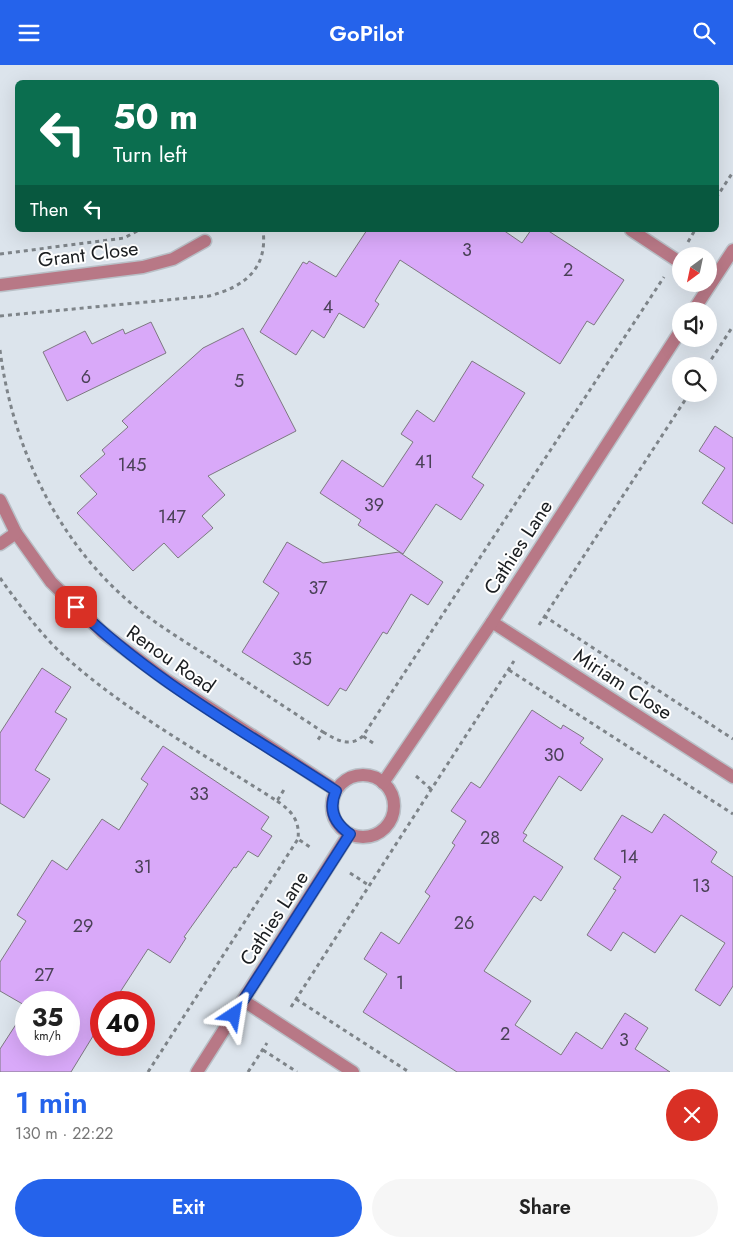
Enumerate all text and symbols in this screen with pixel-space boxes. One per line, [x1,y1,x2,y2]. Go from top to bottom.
text: GoPilot [329,17,404,49]
icon: menu [15,19,43,47]
icon: search [690,19,718,47]
text: 50 m [113,92,198,142]
icon: left [30,100,95,165]
text: Turn left [113,138,187,170]
icon: left [79,195,107,223]
text: Then [30,196,69,223]
street label: Grant Close [36,234,140,275]
house number: 3 [462,237,472,263]
north arrow [672,247,718,293]
map controls [672,247,717,402]
house number: 2 [563,257,573,283]
house number: 4 [323,294,333,320]
button: sound [672,302,717,347]
button: search [672,357,717,402]
house number: 6 [81,364,91,390]
house number: 5 [234,368,244,394]
house number: 41 [415,449,433,475]
house number: 145 [118,452,146,478]
house number: 39 [364,492,384,518]
street label: Cathies Lane [477,494,560,600]
house number: 147 [158,504,187,530]
house number: 37 [308,575,328,601]
pin [55,586,97,628]
icon: arrive [62,593,90,621]
street label: Renou Road [120,618,221,701]
street label: Miriam Close [568,642,678,727]
house number: 35 [292,646,312,672]
house number: 30 [544,742,565,768]
house number: 33 [189,781,209,807]
house number: 28 [480,825,500,851]
house number: 14 [620,844,638,870]
house number: 31 [134,854,152,880]
street label: Cathies Lane [233,865,316,971]
house number: 13 [692,873,710,899]
house number: 26 [454,910,474,936]
house number: 29 [73,913,93,939]
house number: 27 [34,962,54,988]
house number: 1 [396,970,404,996]
position arrow [207,988,259,1040]
speed limit sign: 40 [90,991,155,1056]
text: 35 [32,999,63,1035]
house number: 2 [500,1021,510,1047]
text: km/h [34,1027,61,1045]
house number: 3 [619,1027,629,1053]
text: 1 min [15,1081,88,1124]
button: close [666,1089,718,1141]
text: 130 m · 22:22 [15,1122,113,1145]
button: Exit [15,1179,362,1237]
button: Share [372,1179,718,1237]

